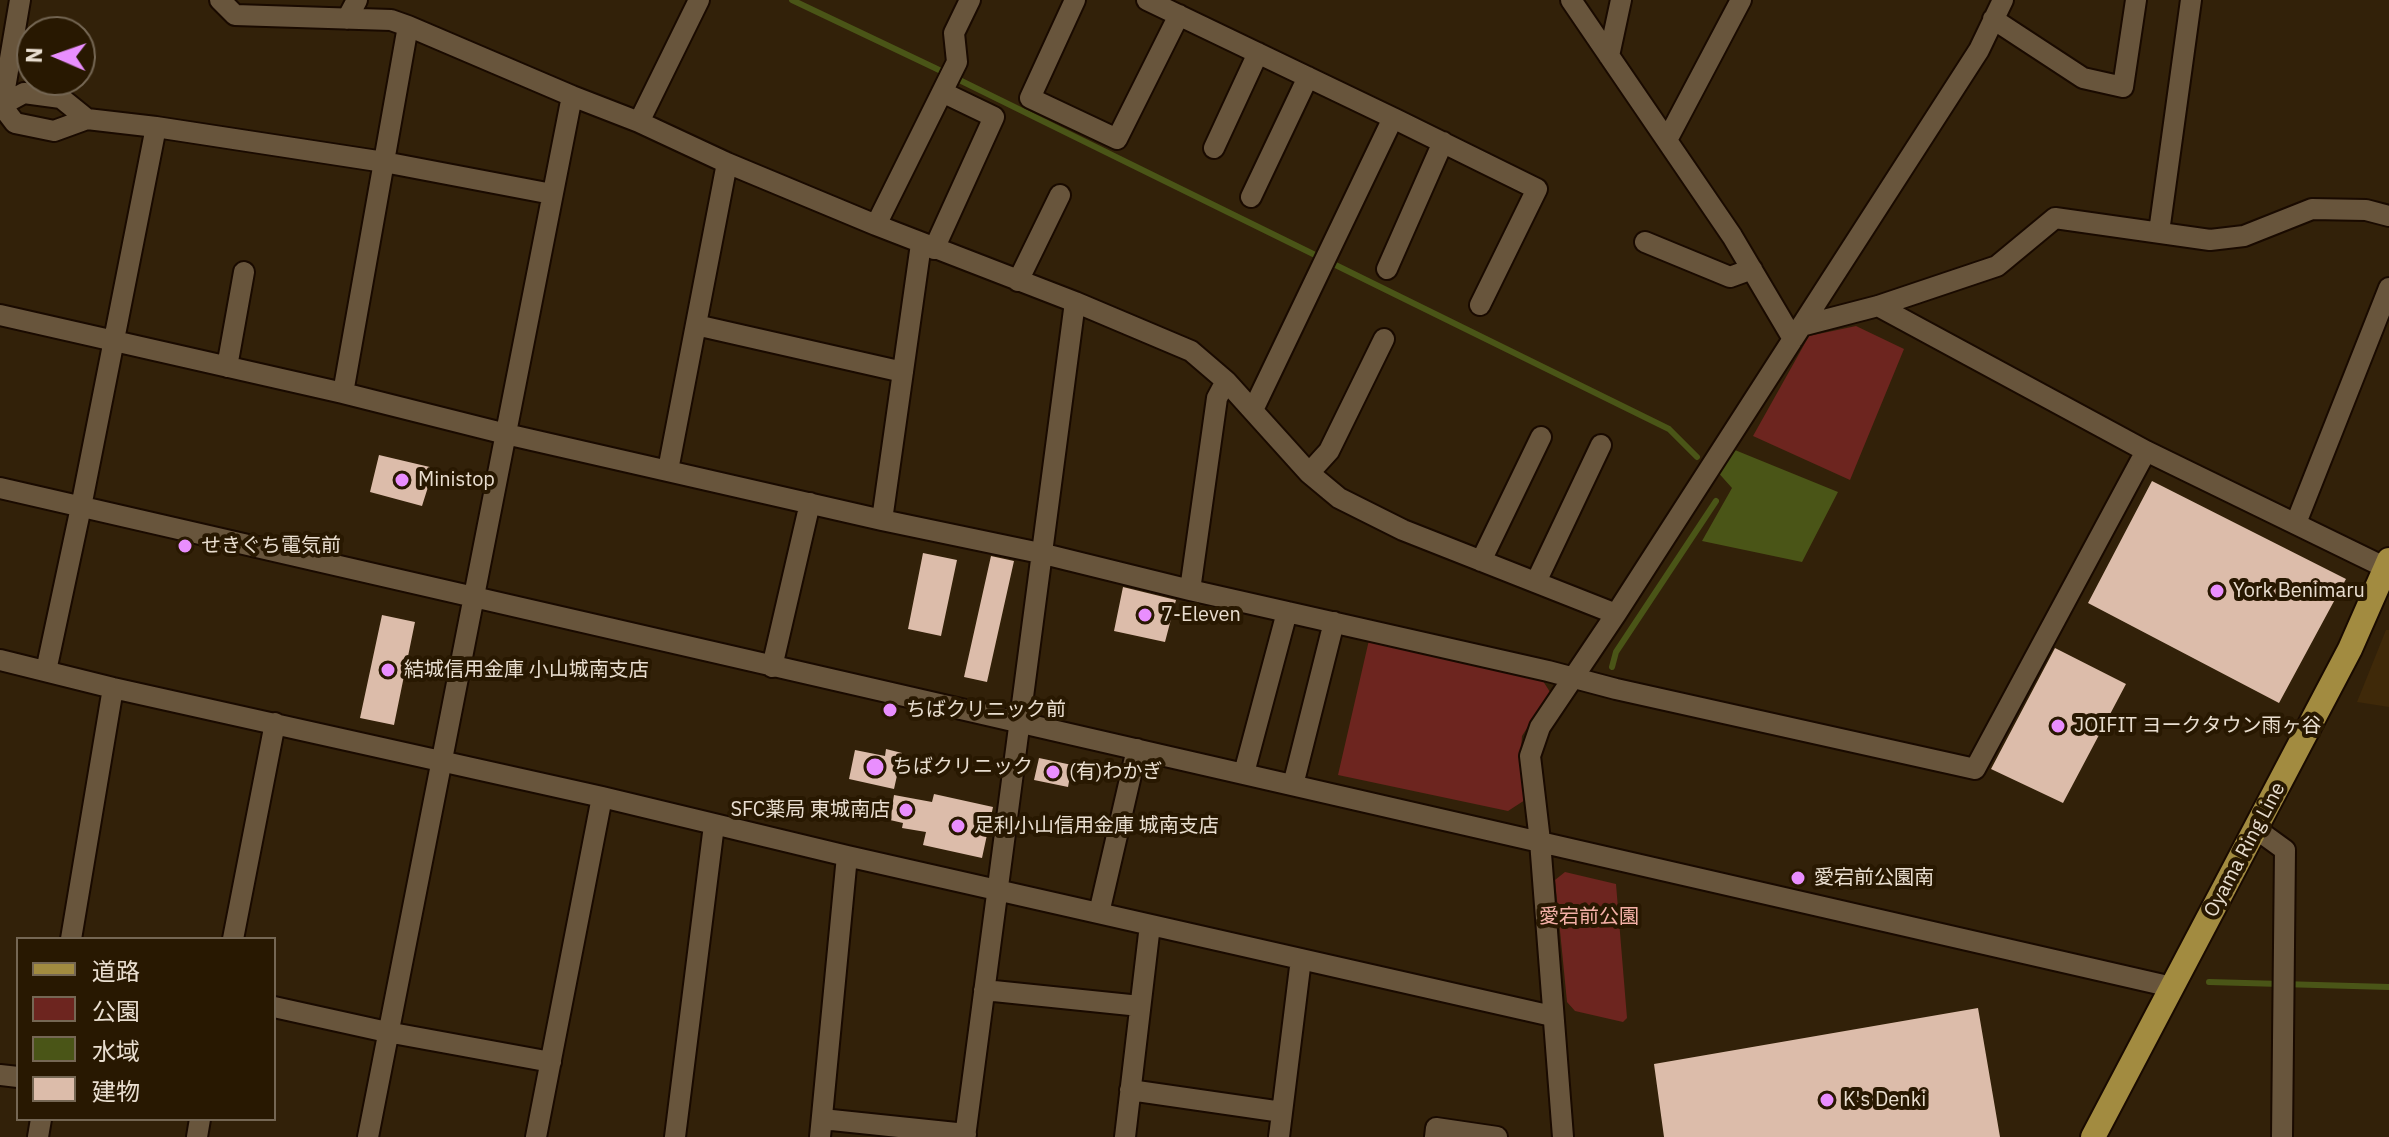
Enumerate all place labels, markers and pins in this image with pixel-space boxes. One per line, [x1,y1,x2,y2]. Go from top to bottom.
place label: Ministop [418,468,495,492]
marker: Ministop [393,471,411,489]
place label: せきぐち電気前 [201,534,341,558]
marker: せきぐち電気前 [176,537,194,555]
place label: York Benimaru [2233,579,2365,603]
marker: York Benimaru [2208,582,2226,600]
place label: 7-Eleven [1161,603,1241,627]
marker: 7-Eleven [1136,606,1154,624]
place label: 結城信用金庫 小山城南支店 [404,658,649,682]
marker: 結城信用金庫 小山城南支店 [379,661,397,679]
place label: ちばクリニック前 [906,698,1066,722]
marker: ちばクリニック前 [881,701,899,719]
place label: JOIFIT ヨークタウン雨ヶ谷 [2074,714,2322,738]
marker: JOIFIT ヨークタウン雨ヶ谷 [2049,717,2067,735]
place label: ちばクリニック [893,755,1033,779]
marker: ちばクリニック [864,756,886,778]
place label: (有)わかぎ [1069,760,1162,784]
marker: (有)わかぎ [1044,763,1062,781]
place label: SFC薬局 東城南店 [730,798,890,822]
marker: SFC薬局 東城南店 [897,801,915,819]
place label: 足利小山信用金庫 城南支店 [974,814,1219,838]
marker: 足利小山信用金庫 城南支店 [949,817,967,835]
place label: 愛宕前公園南 [1814,866,1934,890]
marker: 愛宕前公園南 [1789,869,1807,887]
place label: K's Denki [1843,1088,1926,1112]
marker: K's Denki [1818,1091,1836,1109]

